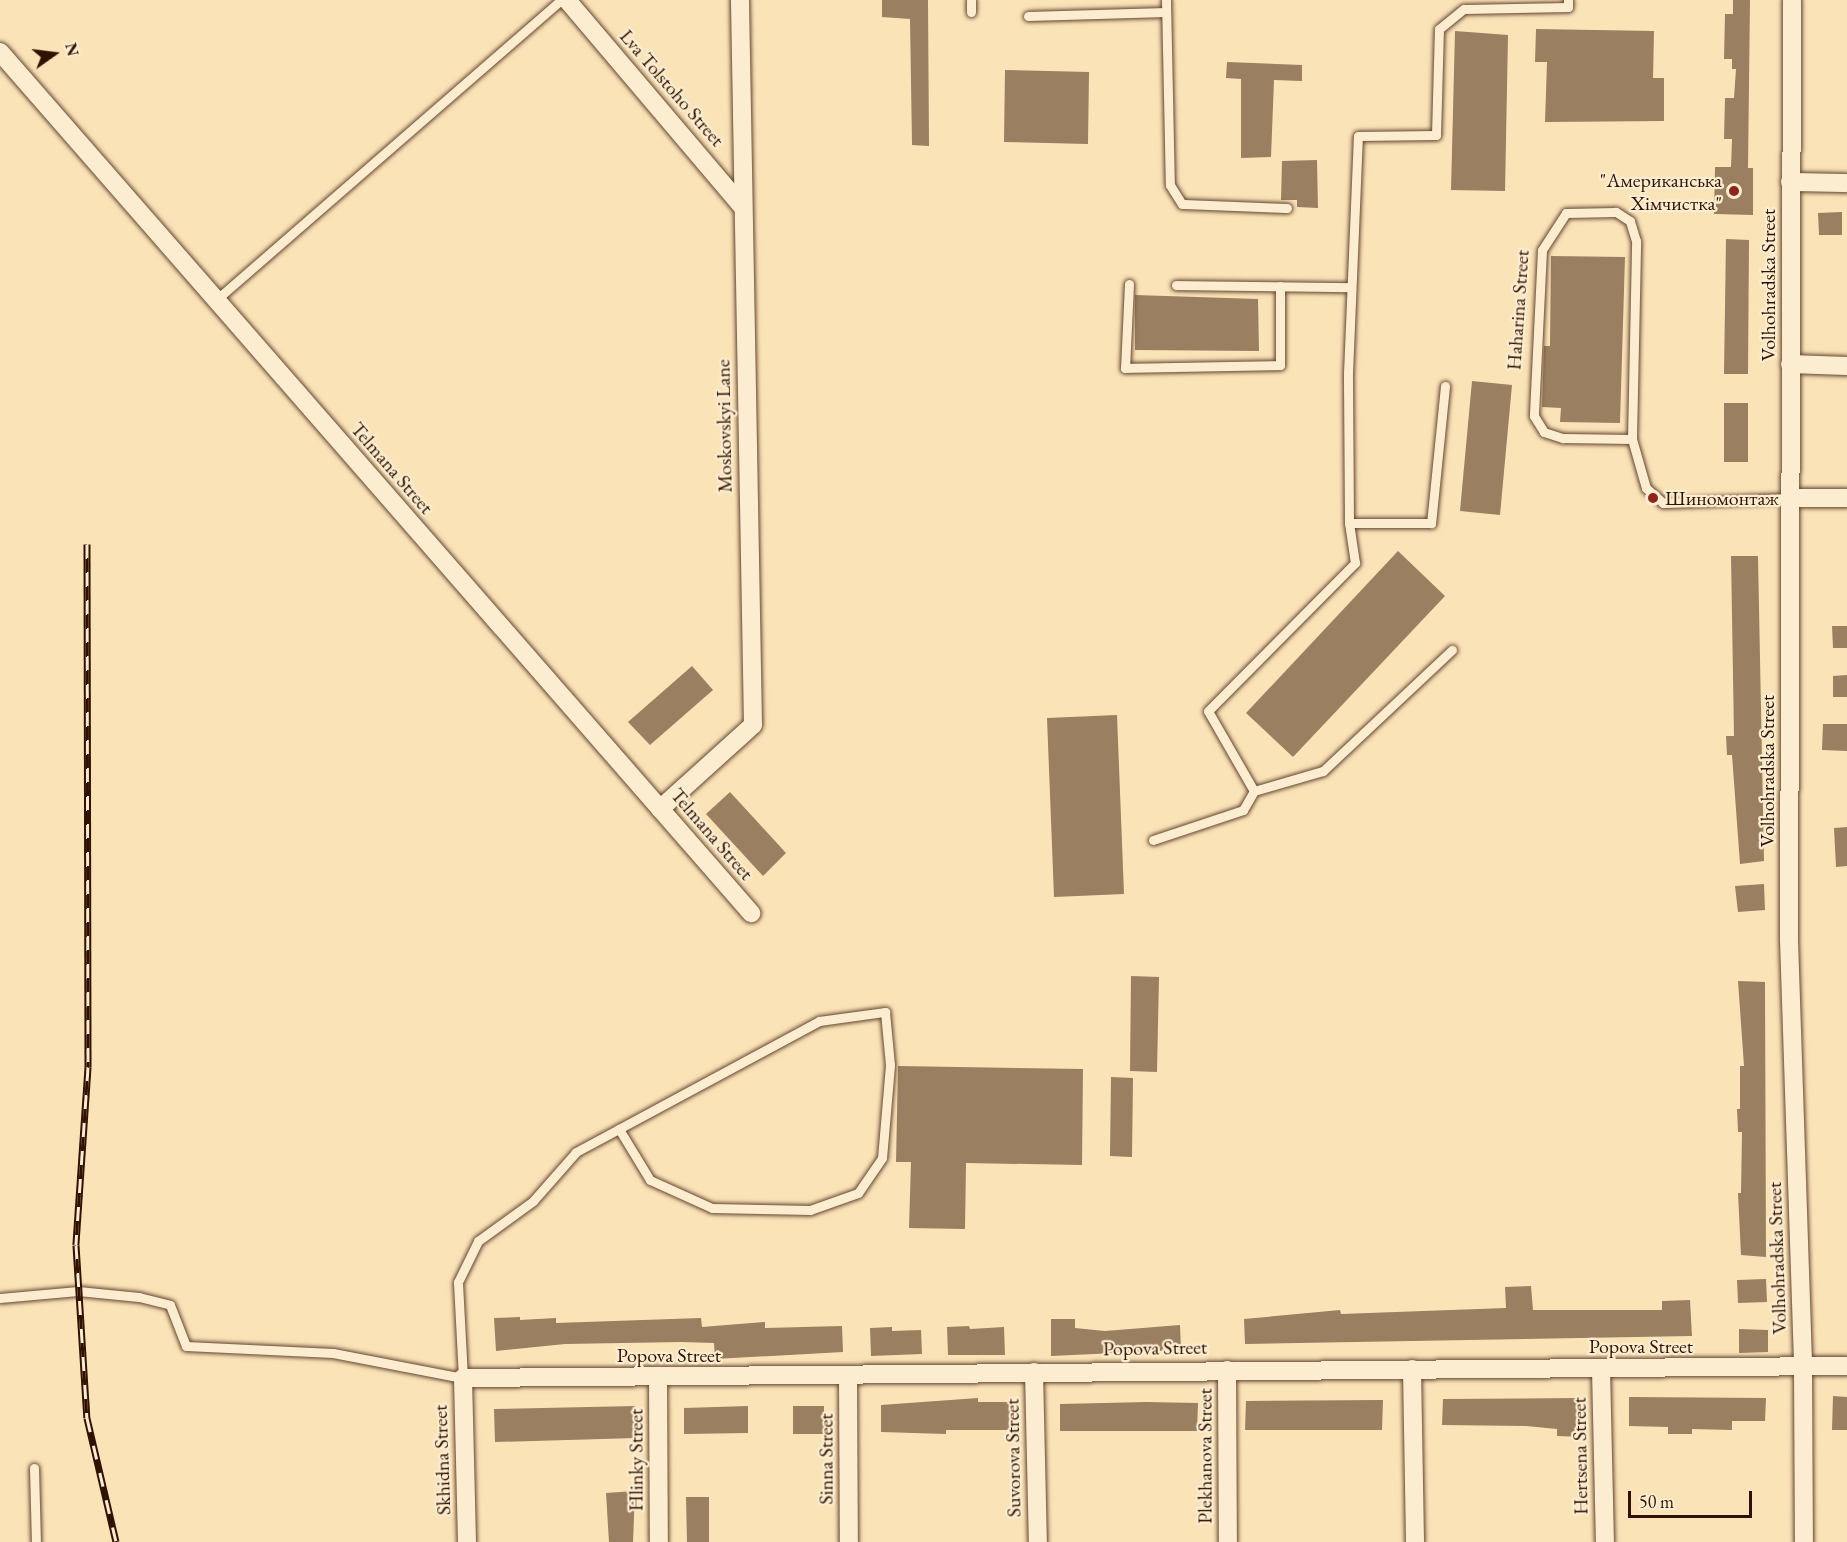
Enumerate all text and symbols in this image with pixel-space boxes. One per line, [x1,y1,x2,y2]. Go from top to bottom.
north arrow [24,24,84,84]
street label: Lva Tolstoho Street [615,25,729,151]
text: N [60,41,84,58]
place label: "Американська Хімчистка" [1600,168,1722,215]
marker: "Американська Хімчистка" [1727,184,1741,198]
street label: Volhohradska Street [1756,209,1780,361]
street label: Haharina Street [1502,249,1534,371]
street label: Moskovskyi Lane [711,359,737,493]
street label: Telmana Street [346,417,438,519]
place label: Шиномонтаж [1665,486,1779,510]
marker: Шиномонтаж [1646,491,1660,505]
street label: Volhohradska Street [1755,695,1779,847]
street label: Telmana Street [666,783,758,885]
street label: Volhohradska Street [1762,1181,1792,1335]
street label: Popova Street [1589,1334,1693,1358]
street label: Popova Street [1103,1335,1207,1361]
street label: Popova Street [617,1343,721,1367]
street label: Plekhanova Street [1193,1388,1217,1524]
street label: Hertsena Street [1567,1397,1593,1515]
street label: Suvorova Street [1000,1398,1026,1518]
street label: Skhidna Street [428,1404,456,1516]
street label: Hlinky Street [624,1409,648,1511]
street label: Sinna Street [814,1413,838,1505]
scale bar [1631,1479,1756,1517]
text: 50 m [1639,1490,1674,1513]

